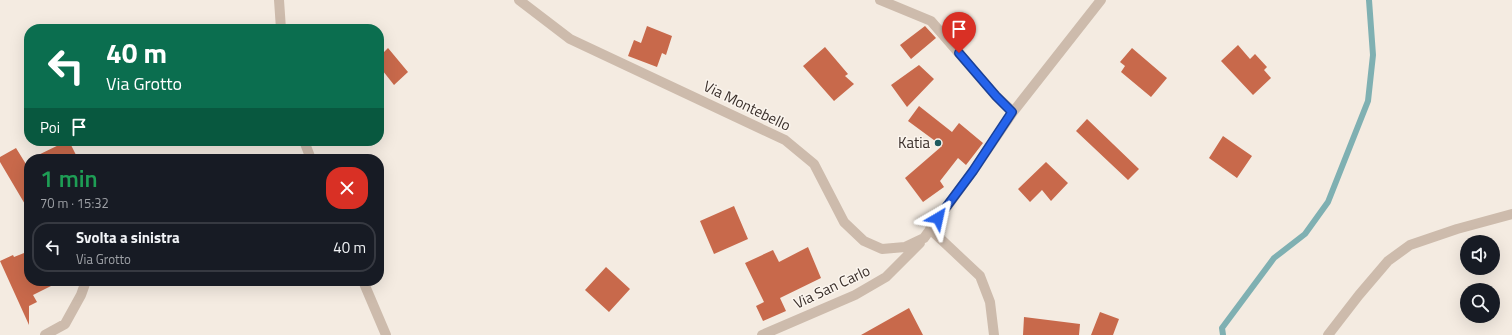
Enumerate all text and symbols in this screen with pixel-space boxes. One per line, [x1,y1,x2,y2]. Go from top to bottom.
pin [942,12,976,53]
icon: arrive [948,18,970,40]
text: 40 m [106,31,167,74]
icon: left [40,40,92,92]
text: Via Grotto [106,70,182,97]
street label: Via Montebello [700,75,795,137]
text: Poi [40,116,60,139]
icon: arrive [68,116,90,138]
place label: Katia [898,131,930,154]
marker: Katia [933,138,943,148]
text: 1 min [40,160,98,196]
button: close [326,167,368,209]
text: 70 m · 15:32 [40,193,109,213]
position arrow [917,197,959,239]
text: Svolta a sinistra [76,226,180,249]
map controls [1460,235,1500,323]
button: sound [1460,235,1500,275]
icon: left [42,236,64,258]
text: 40 m [333,236,366,259]
text: Via Grotto [76,249,131,269]
street label: Via San Carlo [790,259,874,314]
button: search [1460,283,1500,323]

